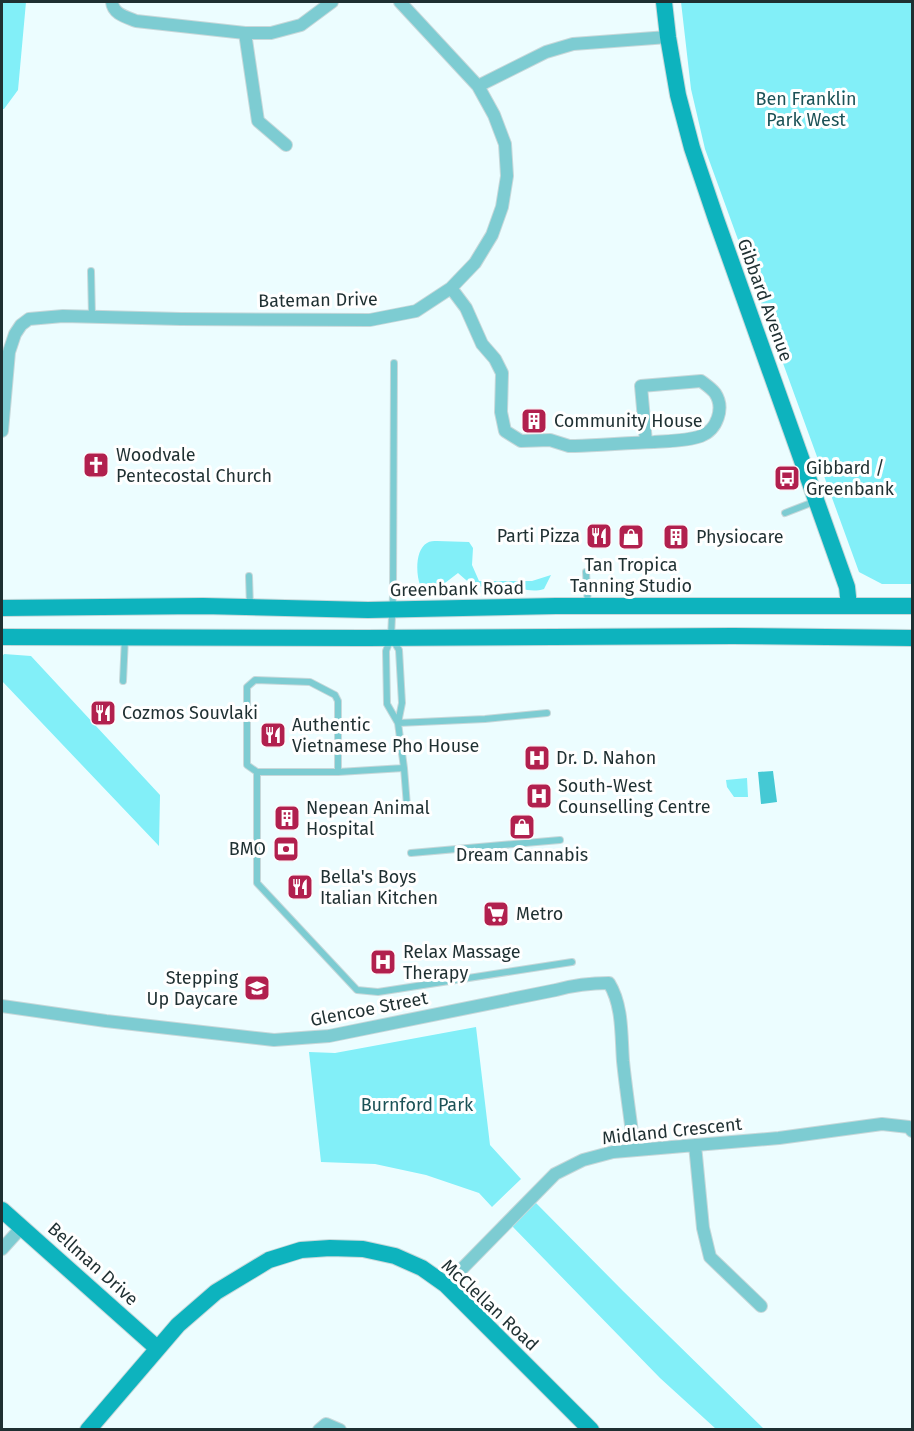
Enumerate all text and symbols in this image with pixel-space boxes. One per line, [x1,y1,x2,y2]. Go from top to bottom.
park label: Ben Franklin Park West [755,88,857,131]
street label: Gibbard Avenue [733,236,797,364]
street label: Bateman Drive [258,288,378,312]
building icon: Community House [519,406,549,436]
place label: Community House [554,410,703,432]
place label: Woodvale Pentecostal Church [116,444,272,487]
church icon: Woodvale Pentecostal Church [81,450,111,480]
place label: Gibbard / Greenbank [806,457,895,500]
bus stop icon: Gibbard / Greenbank [772,463,802,493]
restaurant icon: Parti Pizza [584,521,614,551]
shop icon: Tan Tropica Tanning Studio [616,522,646,552]
building icon: Physiocare [661,522,691,552]
place label: Parti Pizza [497,525,580,547]
place label: Physiocare [696,526,784,548]
place label: Tan Tropica Tanning Studio [570,554,692,597]
street label: Greenbank Road [390,577,524,601]
restaurant icon: Cozmos Souvlaki [88,698,118,728]
place label: Cozmos Souvlaki [122,702,258,724]
place label: Authentic Vietnamese Pho House [292,714,479,757]
restaurant icon: Authentic Vietnamese Pho House [258,720,288,750]
hospital icon: Dr. D. Nahon [522,743,552,773]
place label: Dr. D. Nahon [556,747,656,769]
place label: South-West Counselling Centre [558,775,711,818]
hospital icon: South-West Counselling Centre [524,781,554,811]
place label: Nepean Animal Hospital [306,797,430,840]
building icon: Nepean Animal Hospital [272,803,302,833]
shop icon: Dream Cannabis [507,812,537,842]
bank icon: BMO [271,834,301,864]
place label: BMO [229,838,266,860]
place label: Dream Cannabis [456,844,588,866]
place label: Bella's Boys Italian Kitchen [320,866,438,909]
restaurant icon: Bella's Boys Italian Kitchen [285,872,315,902]
supermarket icon: Metro [481,899,511,929]
place label: Metro [516,903,563,925]
place label: Relax Massage Therapy [403,941,520,984]
hospital icon: Relax Massage Therapy [368,947,398,977]
place label: Stepping Up Daycare [146,967,239,1010]
school or university icon: Stepping Up Daycare [242,973,272,1003]
street label: Glencoe Street [308,987,430,1031]
park label: Burnford Park [361,1094,474,1116]
street label: Midland Crescent [601,1113,743,1149]
street label: Bellman Drive [43,1218,143,1310]
street label: McClellan Road [437,1254,543,1356]

